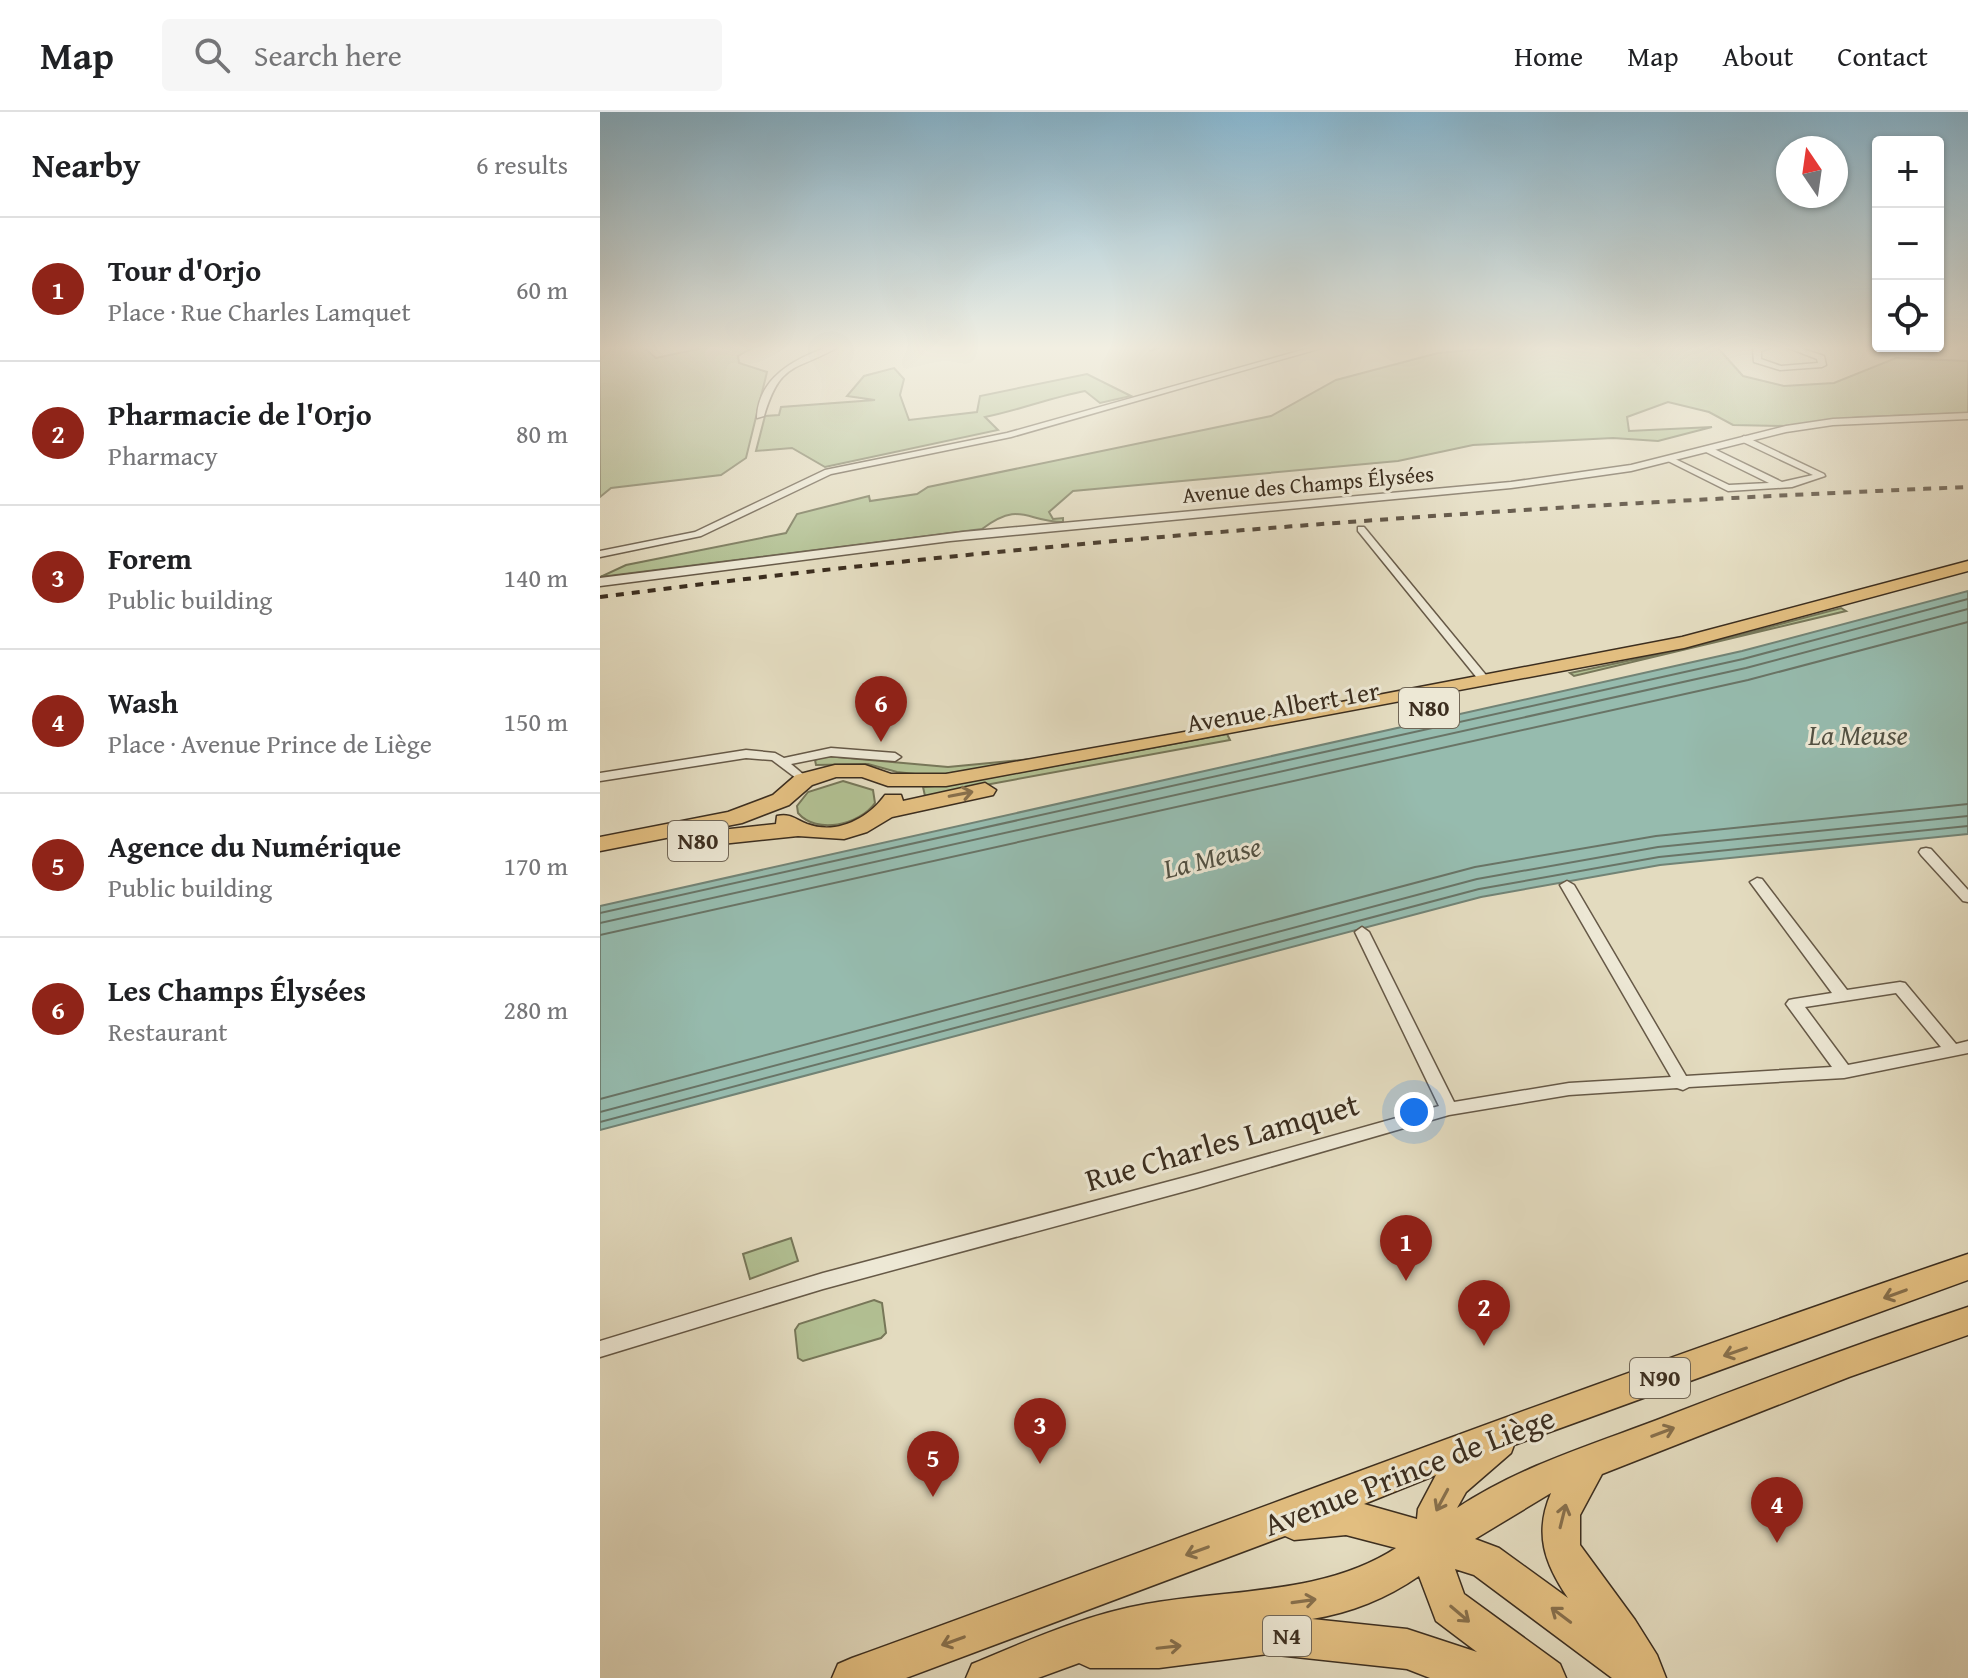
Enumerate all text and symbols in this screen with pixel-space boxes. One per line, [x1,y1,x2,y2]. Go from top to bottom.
search box [162,19,722,91]
text: Map [40,27,114,83]
icon: search [190,33,234,77]
text: Search here [254,33,402,77]
text: Home [1514,35,1583,76]
text: Map [1627,35,1679,76]
text: About [1723,35,1793,76]
text: Contact [1837,35,1928,76]
north arrow [1776,136,1848,208]
map controls [1872,136,1944,352]
button: + [1872,136,1944,208]
text: Nearby [32,140,141,189]
text: 6 results [476,145,568,184]
button: − [1872,208,1944,280]
text: Tour d'Orjo [108,248,261,292]
text: 1 [51,270,65,309]
text: 60 m [516,270,568,309]
button: locate [1872,280,1944,352]
text: Place · Rue Charles Lamquet [108,292,411,331]
text: Pharmacie de l'Orjo [108,392,372,436]
text: 2 [51,414,65,453]
text: 80 m [516,414,568,453]
text: Pharmacy [108,436,218,475]
street label: Avenue des Champs Élysées [1181,457,1435,511]
text: Forem [108,536,192,580]
text: 3 [51,558,65,597]
text: 140 m [503,558,568,597]
text: Public building [108,580,272,619]
street label: Avenue Albert 1er [1183,670,1383,743]
pin: 6 [855,676,907,742]
text: Wash [108,680,178,724]
road number: N80 [1399,688,1459,728]
text: 4 [51,702,65,741]
text: 150 m [503,702,568,741]
water label: La Meuse [1807,714,1908,755]
text: Place · Avenue Prince de Liège [108,724,432,763]
one-way arrow [948,786,974,801]
road number: N80 [668,821,728,861]
text: Agence du Numérique [108,824,401,868]
water label: La Meuse [1158,825,1265,889]
text: 5 [51,846,65,885]
text: 170 m [503,846,568,885]
text: Public building [108,868,272,907]
text: Les Champs Élysées [108,968,366,1012]
text: 6 [51,990,65,1029]
text: 280 m [503,990,568,1029]
text: Restaurant [108,1012,228,1051]
street label: Rue Charles Lamquet [1080,1080,1364,1203]
your location [1394,1092,1434,1132]
pin: 1 [1380,1215,1432,1281]
pin: 2 [1458,1280,1510,1346]
one-way arrow [1883,1288,1908,1302]
one-way arrow [1723,1345,1748,1360]
road number: N90 [1630,1358,1690,1398]
street label: Avenue Prince de Liège [1256,1393,1561,1548]
pin: 3 [1014,1398,1066,1464]
one-way arrow [1650,1424,1675,1438]
pin: 5 [907,1431,959,1497]
pin: 4 [1751,1477,1803,1543]
one-way arrow [1434,1488,1450,1512]
one-way arrow [1556,1503,1571,1529]
one-way arrow [1185,1545,1209,1559]
one-way arrow [1291,1593,1316,1608]
one-way arrow [1449,1605,1470,1623]
one-way arrow [1551,1606,1572,1623]
road number: N4 [1263,1616,1311,1656]
one-way arrow [941,1635,965,1649]
one-way arrow [1156,1639,1182,1654]

